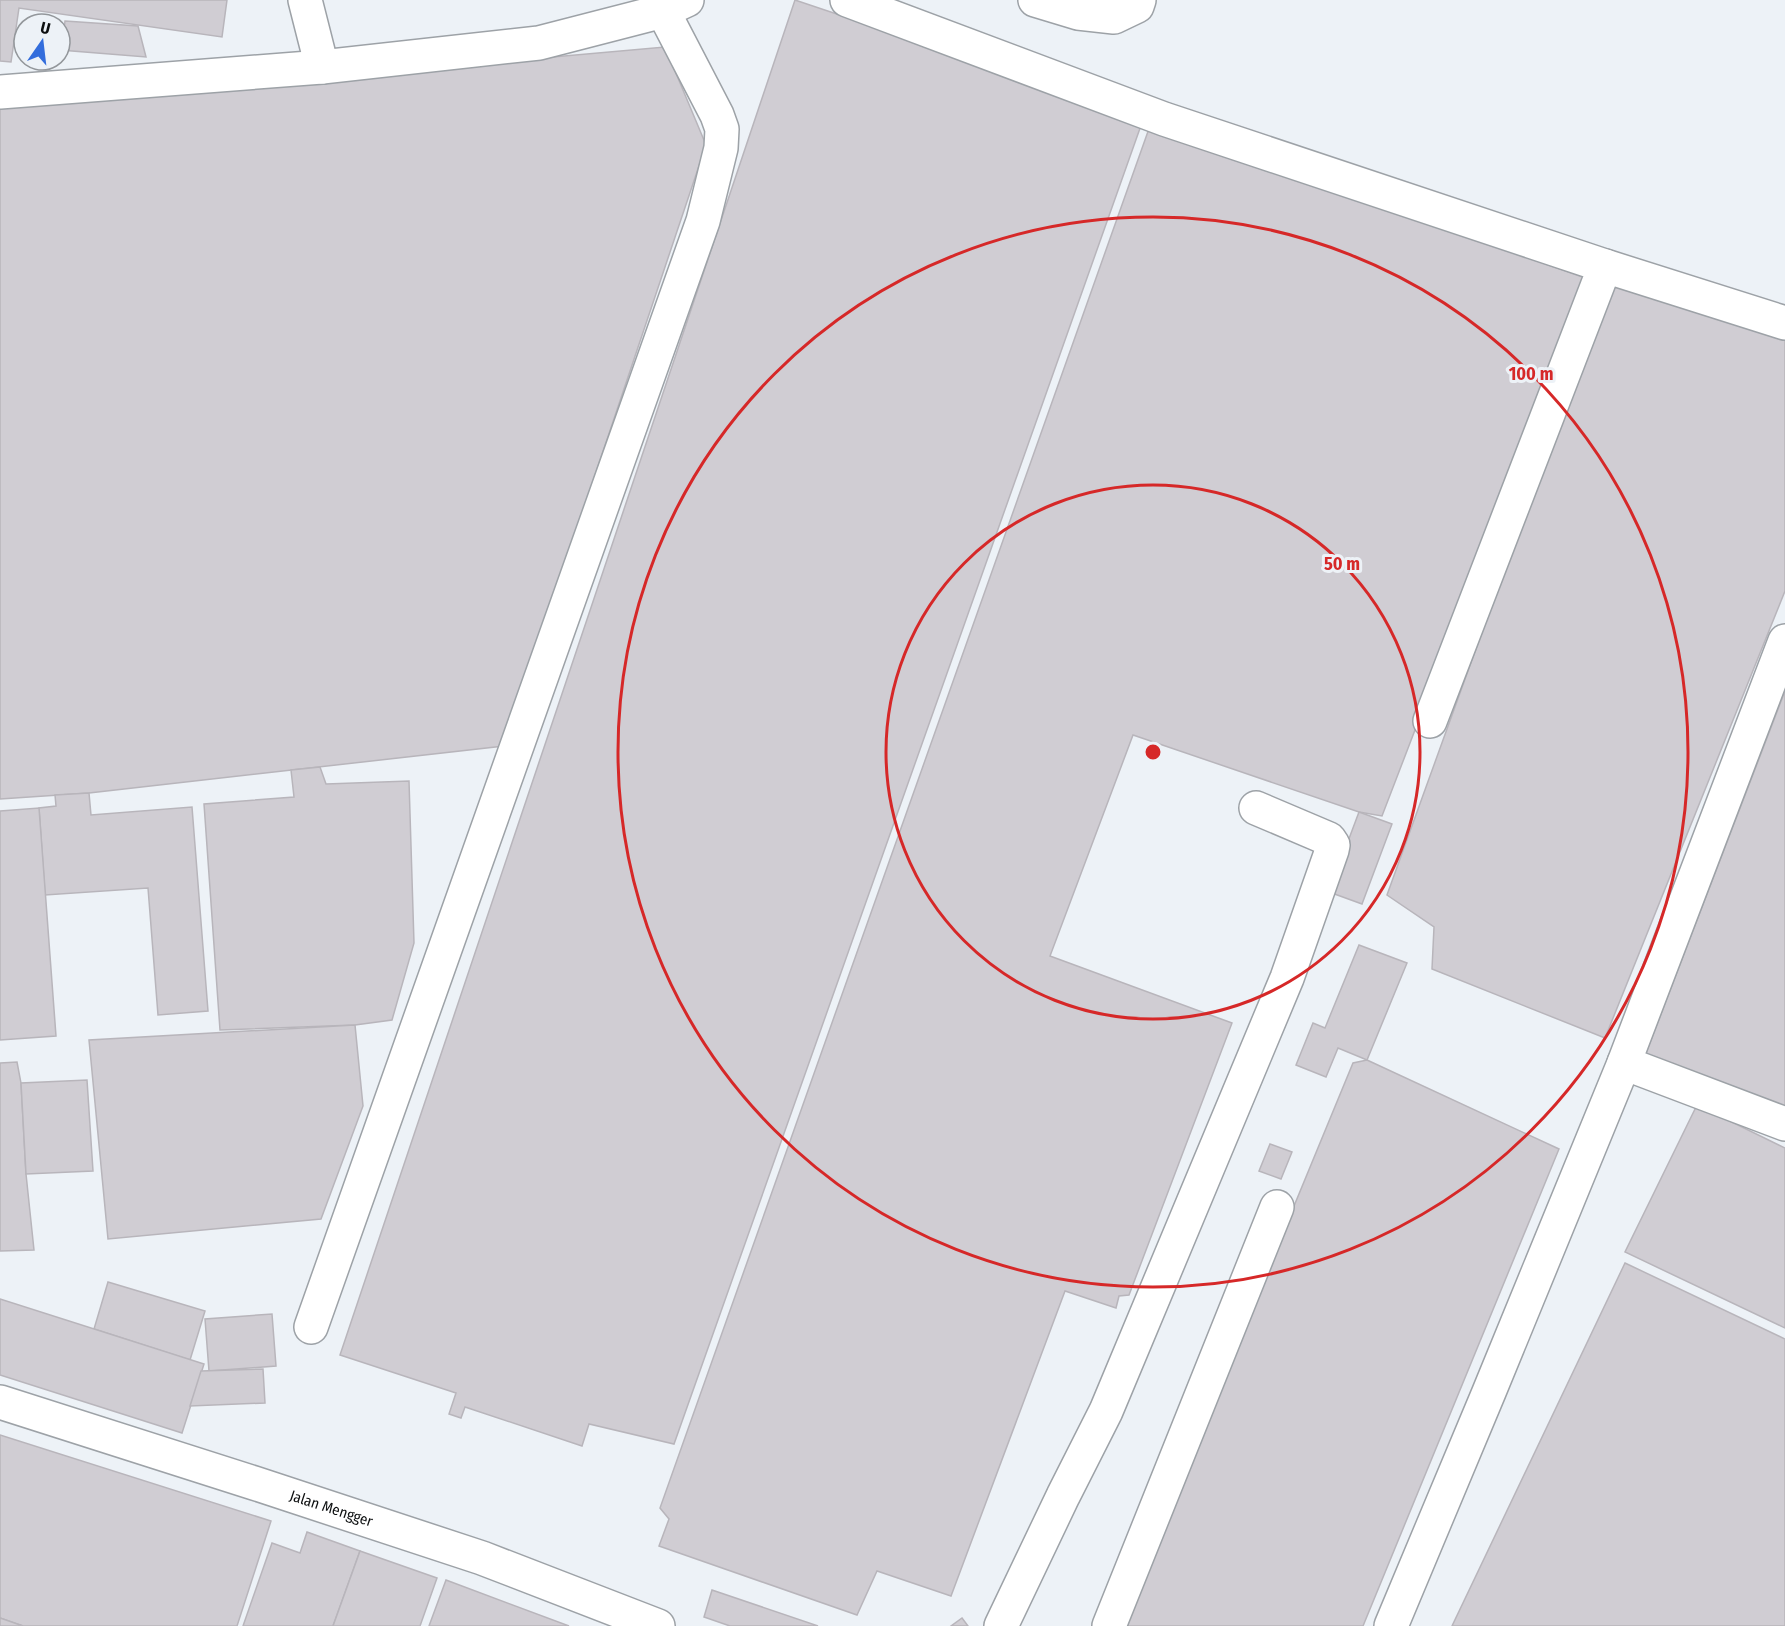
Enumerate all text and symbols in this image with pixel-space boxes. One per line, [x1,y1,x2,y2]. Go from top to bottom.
north arrow [12,12,72,72]
text: U [39,18,52,38]
text: 100 m [1509,363,1553,385]
text: 50 m [1324,553,1360,575]
centre of rings [1143,742,1163,762]
street label: Jalan Mengger [287,1486,376,1531]

